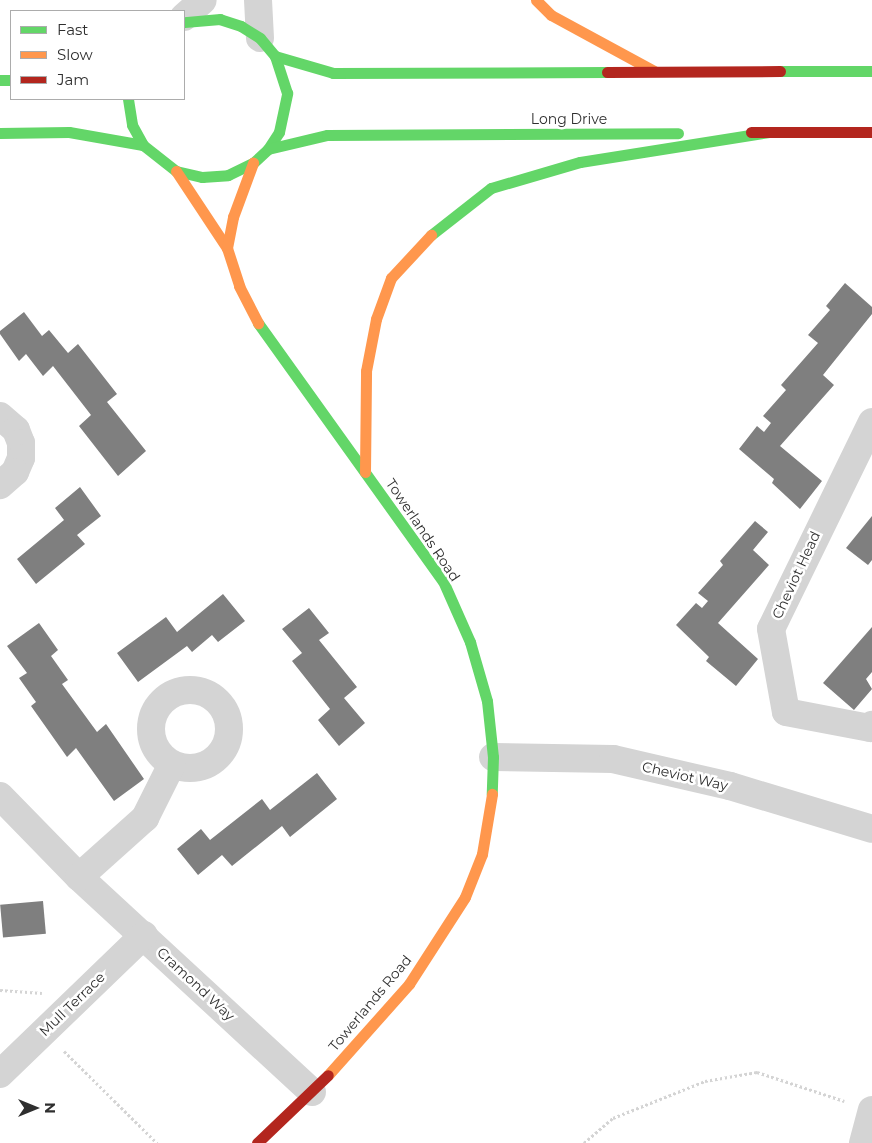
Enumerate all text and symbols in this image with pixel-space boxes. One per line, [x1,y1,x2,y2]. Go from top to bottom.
legend [10,10,185,100]
text: Fast [57,20,88,39]
text: Slow [57,45,93,64]
text: Jam [57,70,89,89]
street label: Long Drive [531,111,607,127]
street label: Towerlands Road [382,476,464,584]
street label: Cheviot Head [768,529,824,621]
street label: Cheviot Way [640,758,730,794]
street label: Cramond Way [154,944,238,1024]
street label: Towerlands Road [325,952,415,1054]
street label: Mull Terrace [36,969,108,1039]
north arrow [10,1083,60,1133]
text: N [41,1102,59,1114]

